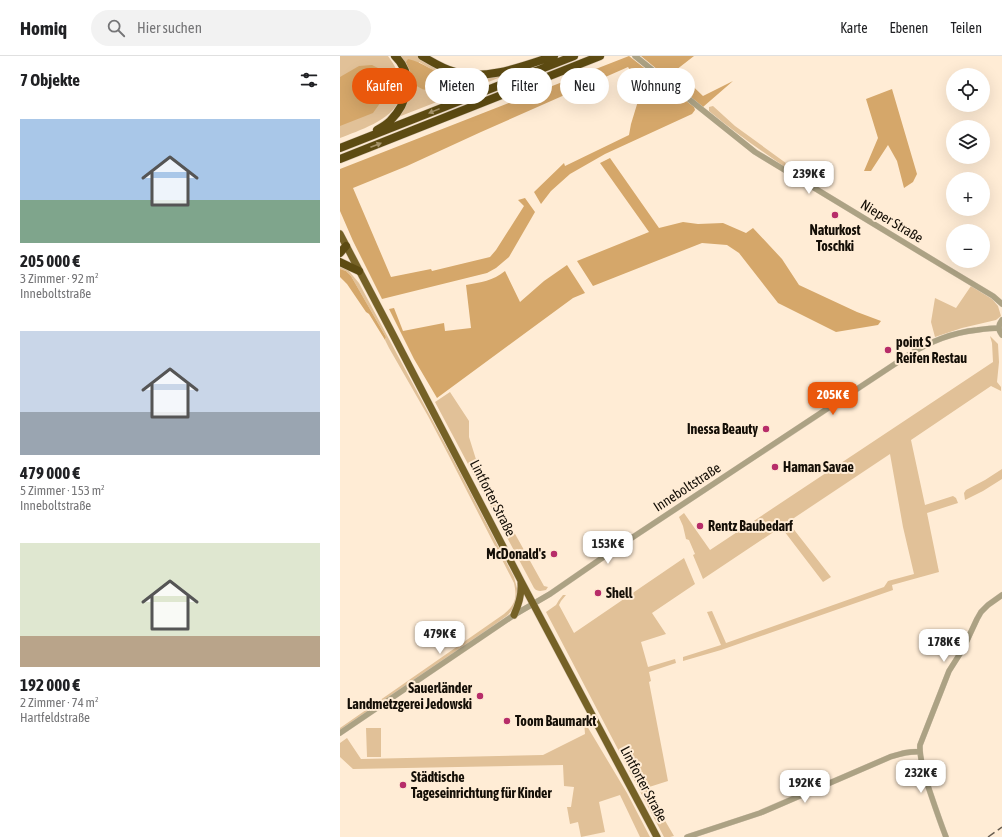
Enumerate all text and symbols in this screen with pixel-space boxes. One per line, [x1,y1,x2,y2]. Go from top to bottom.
search box [91,10,371,46]
text: Homiq [20,17,67,39]
icon: search [105,17,127,39]
text: Hier suchen [137,19,202,36]
text: Karte [840,20,867,36]
text: Ebenen [889,20,928,36]
text: Teilen [950,20,982,36]
chip: Kaufen [352,68,417,104]
chip: Mieten [425,68,489,104]
chip: Filter [497,68,552,104]
chip: Neu [560,68,609,104]
chip: Wohnung [617,68,695,104]
map controls [946,68,990,268]
button: locate [946,68,990,112]
icon: filters [298,69,320,91]
text: 7 Objekte [20,70,80,90]
one-way arrow [427,109,439,115]
button: layers [946,120,990,164]
one-way arrow [370,141,382,147]
icon: home [134,145,206,217]
pin: 239K € [776,161,842,195]
text: 239K € [793,166,825,181]
button: + [946,172,990,216]
street label: Nieper Straße [858,196,926,246]
marker: Naturkost Toschki [830,210,840,220]
place label: Naturkost Toschki [809,222,861,254]
button: − [946,224,990,268]
text: 205 000 € [20,251,80,271]
text: 3 Zimmer · 92 m² [20,271,99,286]
text: Inneboltstraße [20,286,91,301]
place label: point S Reifen Restau [896,334,967,366]
marker: point S Reifen Restau [883,345,893,355]
icon: home [134,357,206,429]
pin: 205K € [800,382,866,416]
text: 205K € [817,387,849,402]
place label: Inessa Beauty [687,421,758,437]
marker: Inessa Beauty [761,424,771,434]
street label: Lintforter Straße [467,457,519,539]
street label: Inneboltstraße [650,459,724,515]
place label: Haman Savae [783,459,854,475]
marker: Haman Savae [770,462,780,472]
text: 479 000 € [20,463,80,483]
text: 5 Zimmer · 153 m² [20,483,105,498]
text: Inneboltstraße [20,498,91,513]
place label: Rentz Baubedarf [708,518,793,534]
marker: Rentz Baubedarf [695,521,705,531]
pin: 153K € [575,531,641,565]
text: 153K € [592,536,624,551]
place label: McDonald's [486,546,546,562]
marker: McDonald's [549,549,559,559]
icon: home [134,569,206,641]
place label: Shell [606,585,633,601]
marker: Shell [593,588,603,598]
pin: 479K € [407,621,473,655]
text: 479K € [424,626,456,641]
pin: 178K € [911,629,977,663]
text: 178K € [928,634,960,649]
text: 192 000 € [20,675,80,695]
place label: Sauerländer Landmetzgerei Jedowski [347,680,473,712]
marker: Sauerländer Landmetzgerei Jedowski [475,691,485,701]
text: 2 Zimmer · 74 m² [20,695,99,710]
text: Hartfeldstraße [20,710,90,725]
place label: Toom Baumarkt [515,713,596,729]
marker: Toom Baumarkt [502,716,512,726]
street label: Lintforter Straße [617,743,671,825]
pin: 232K € [888,760,954,794]
text: 232K € [905,765,937,780]
place label: Städtische Tageseinrichtung für Kinder [411,769,552,801]
pin: 192K € [772,770,838,804]
text: 192K € [789,775,821,790]
marker: Städtische Tageseinrichtung für Kinder [398,780,408,790]

